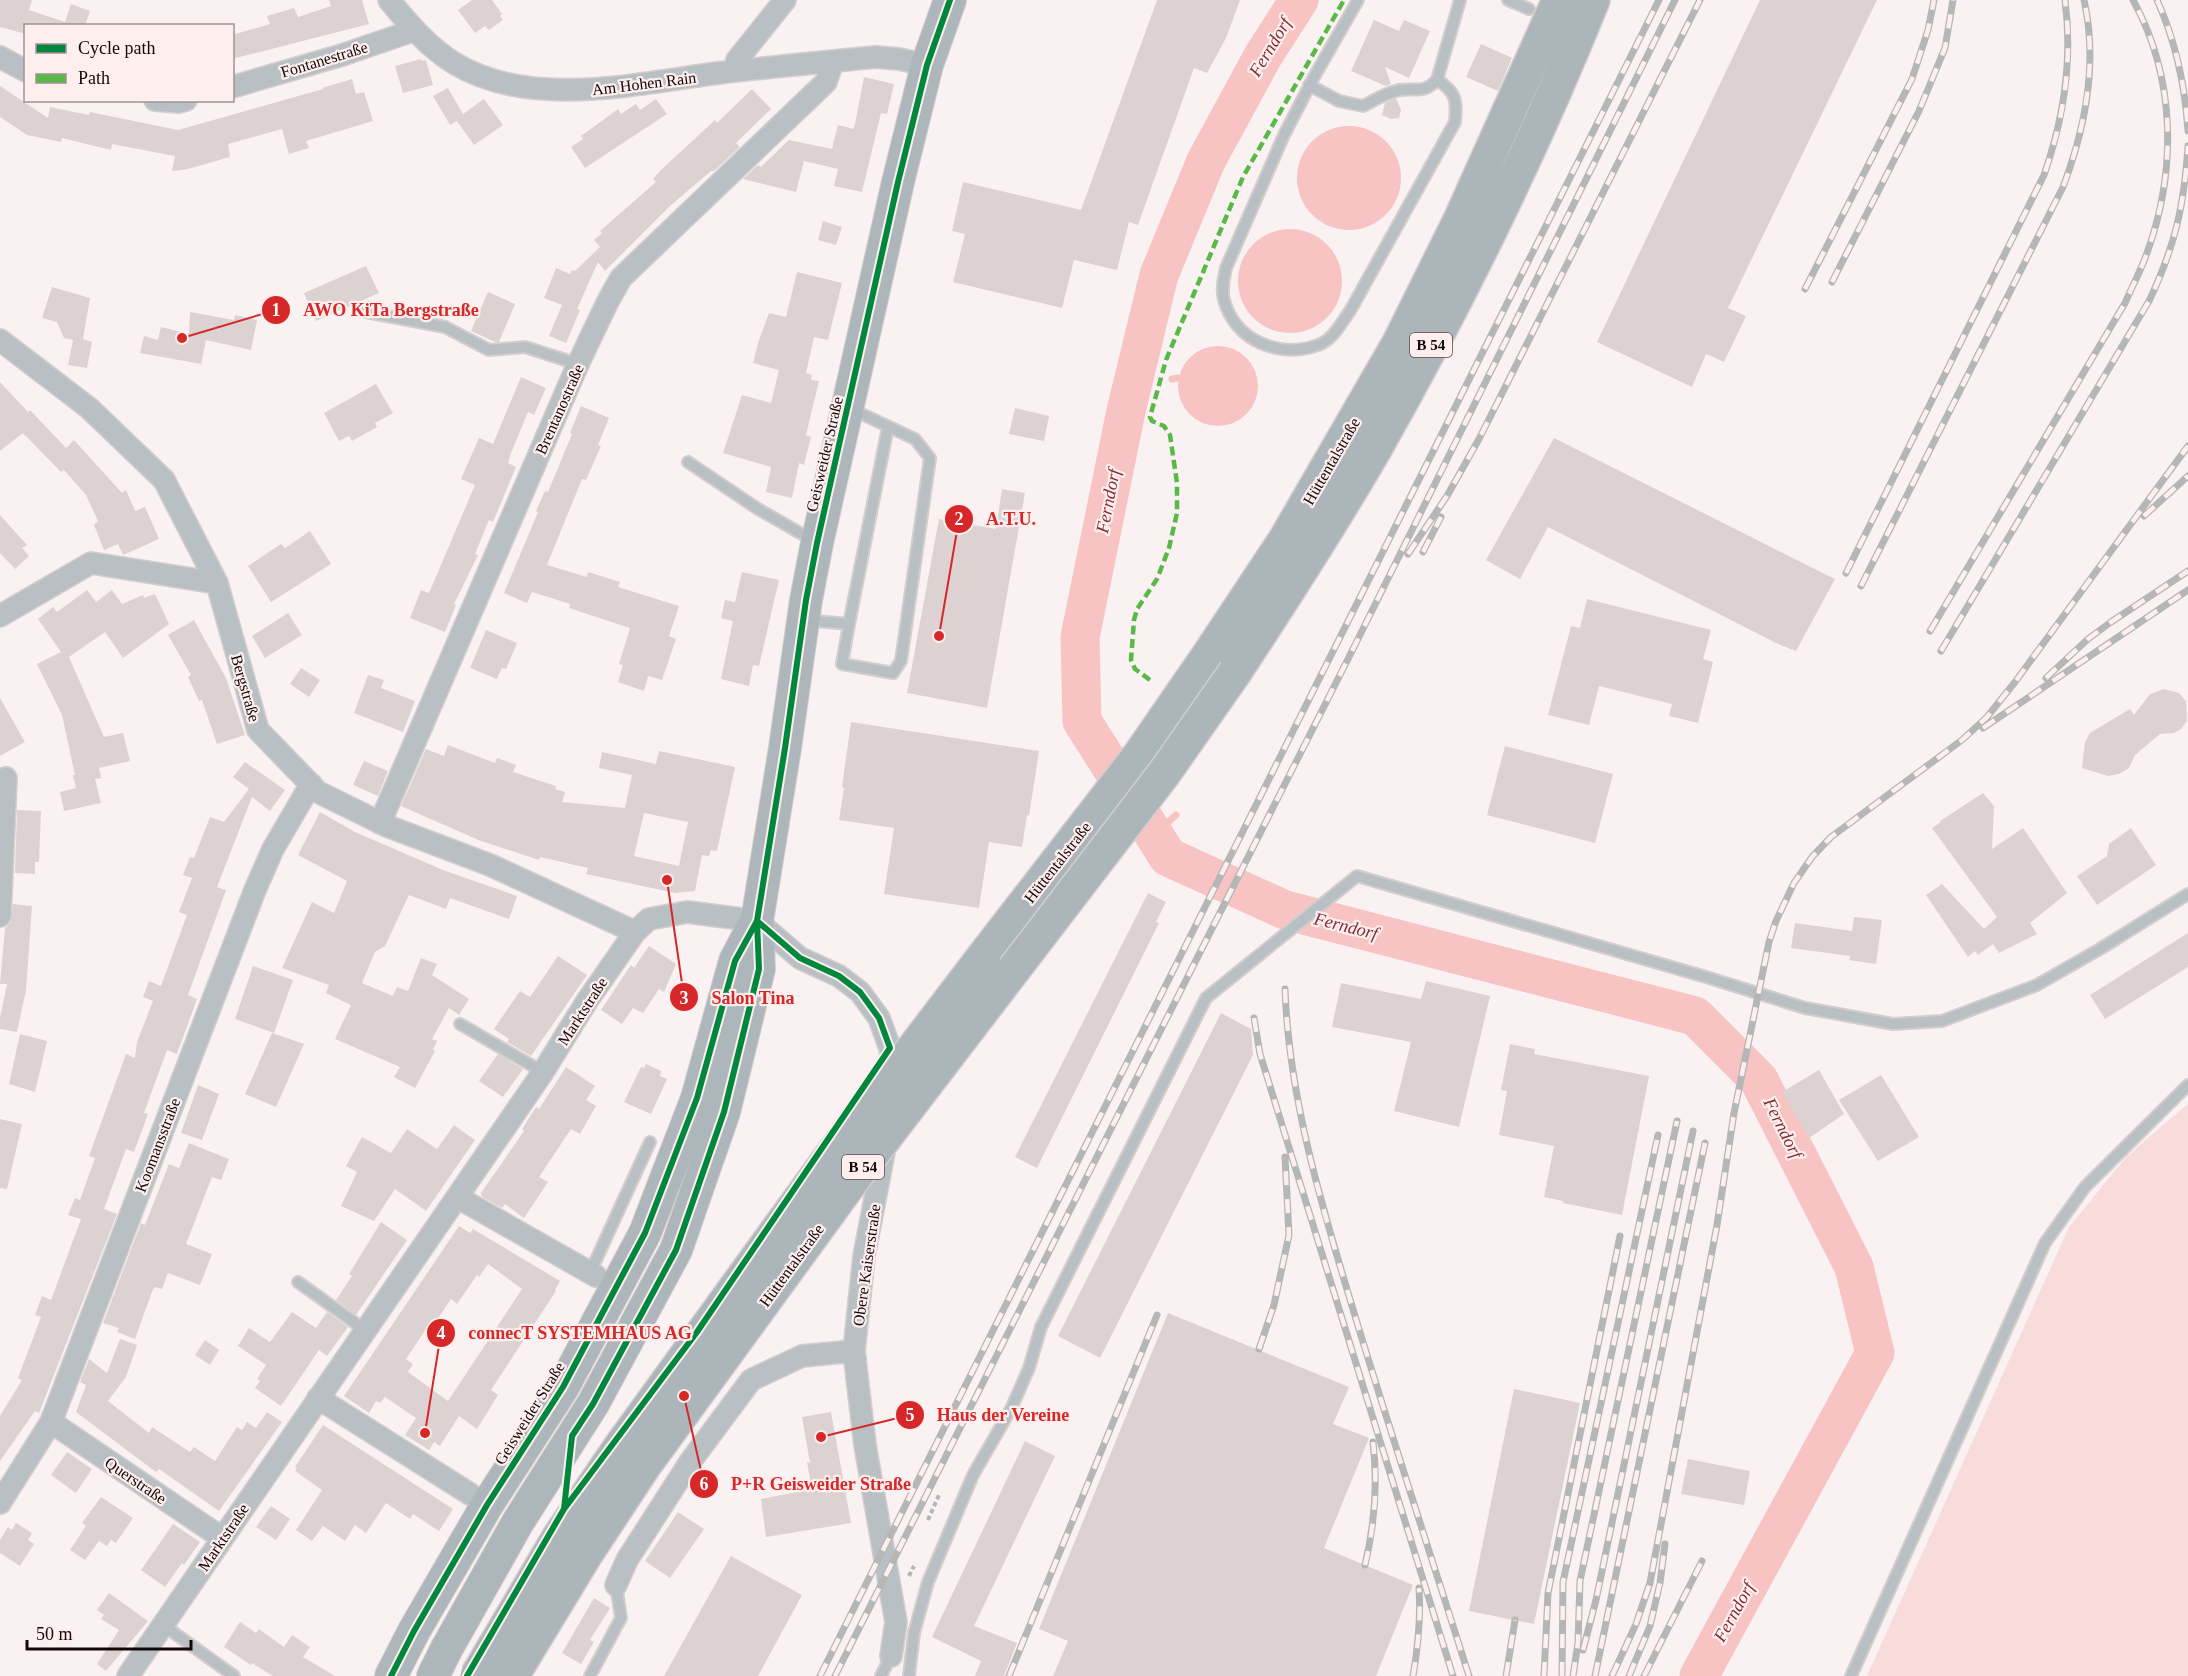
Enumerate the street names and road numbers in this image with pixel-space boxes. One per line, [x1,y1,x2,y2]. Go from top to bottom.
street label: Fontanestraße [279,38,370,81]
street label: Am Hohen Rain [591,69,697,98]
road number: B 54 [1410,333,1452,357]
street label: Brentanostraße [532,362,587,457]
street label: Geisweider Straße [803,395,846,513]
street label: Hüttentalstraße [1300,415,1363,508]
street label: Bergstraße [227,653,263,724]
street label: Hüttentalstraße [1021,819,1094,906]
street label: Marktstraße [554,974,611,1048]
street label: Koomansstraße [132,1096,183,1195]
road number: B 54 [842,1155,884,1179]
street label: Obere Kaiserstraße [850,1203,883,1327]
street label: Hüttentalstraße [756,1221,827,1310]
street label: Geisweider Straße [491,1359,568,1468]
street label: Querstraße [102,1454,170,1507]
street label: Marktstraße [195,1500,252,1574]

